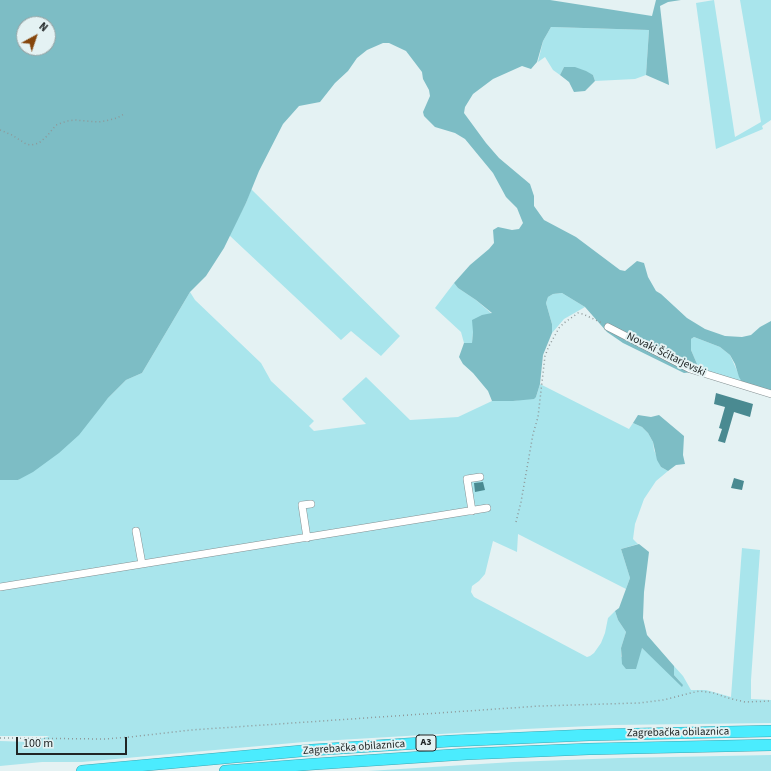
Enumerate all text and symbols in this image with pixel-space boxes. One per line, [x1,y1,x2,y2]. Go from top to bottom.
north arrow [16,16,56,56]
text: N [36,19,51,35]
street label: Novaki Šćitarjevski [624,330,708,380]
street label: Zagrebačka obilaznica [627,726,729,740]
scale bar [18,729,129,755]
text: 100 m [23,735,53,752]
road number: A3 [416,735,436,751]
street label: Zagrebačka obilaznica [302,738,406,758]

